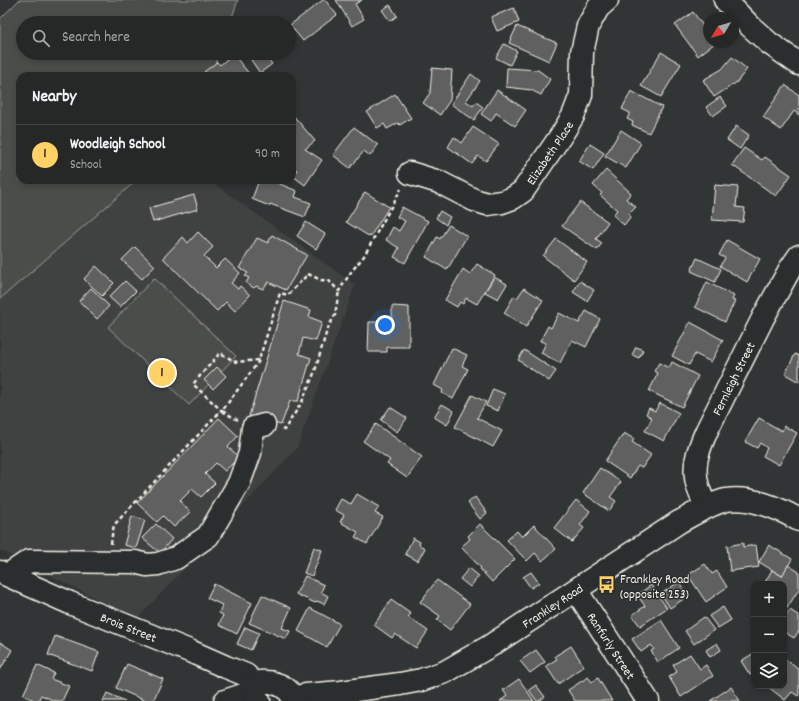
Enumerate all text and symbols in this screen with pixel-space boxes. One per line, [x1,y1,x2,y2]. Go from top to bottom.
north arrow [703,12,739,48]
search box [16,16,296,60]
icon: search [30,27,52,49]
text: Search here [62,27,130,49]
text: Nearby [32,86,76,110]
street label: Elizabeth Place [523,118,580,190]
text: Woodleigh School [70,134,165,156]
text: 1 [44,145,46,164]
text: 90 m [255,145,280,164]
text: School [70,156,102,175]
your location [375,315,395,335]
street label: Fernleigh Street [709,339,762,419]
pin: 1 [149,358,175,388]
place label: Frankley Road (opposite 253) [620,571,689,605]
bus stop icon: Frankley Road (opposite 253) [597,575,617,595]
street label: Frankley Road [519,580,588,634]
map controls [751,581,787,689]
button: + [751,581,787,617]
street label: Brois Street [97,609,159,649]
street label: Ranfurly Street [581,609,639,684]
button: − [751,617,787,653]
button: layers [751,653,787,689]

